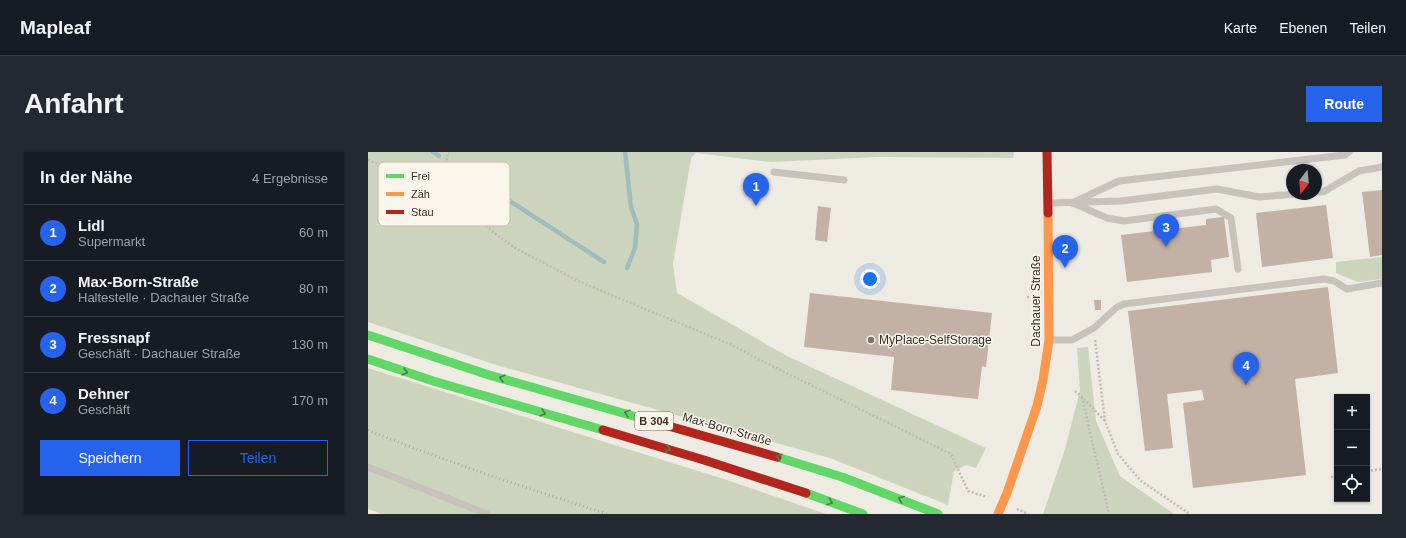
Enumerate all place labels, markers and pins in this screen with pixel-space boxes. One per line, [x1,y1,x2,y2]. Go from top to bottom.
pin: 1 [743,173,769,206]
pin: 3 [1153,214,1179,247]
pin: 2 [1052,235,1078,268]
place label: MyPlace-SelfStorage [879,333,992,347]
marker: MyPlace-SelfStorage [866,335,876,345]
pin: 4 [1233,352,1259,385]

